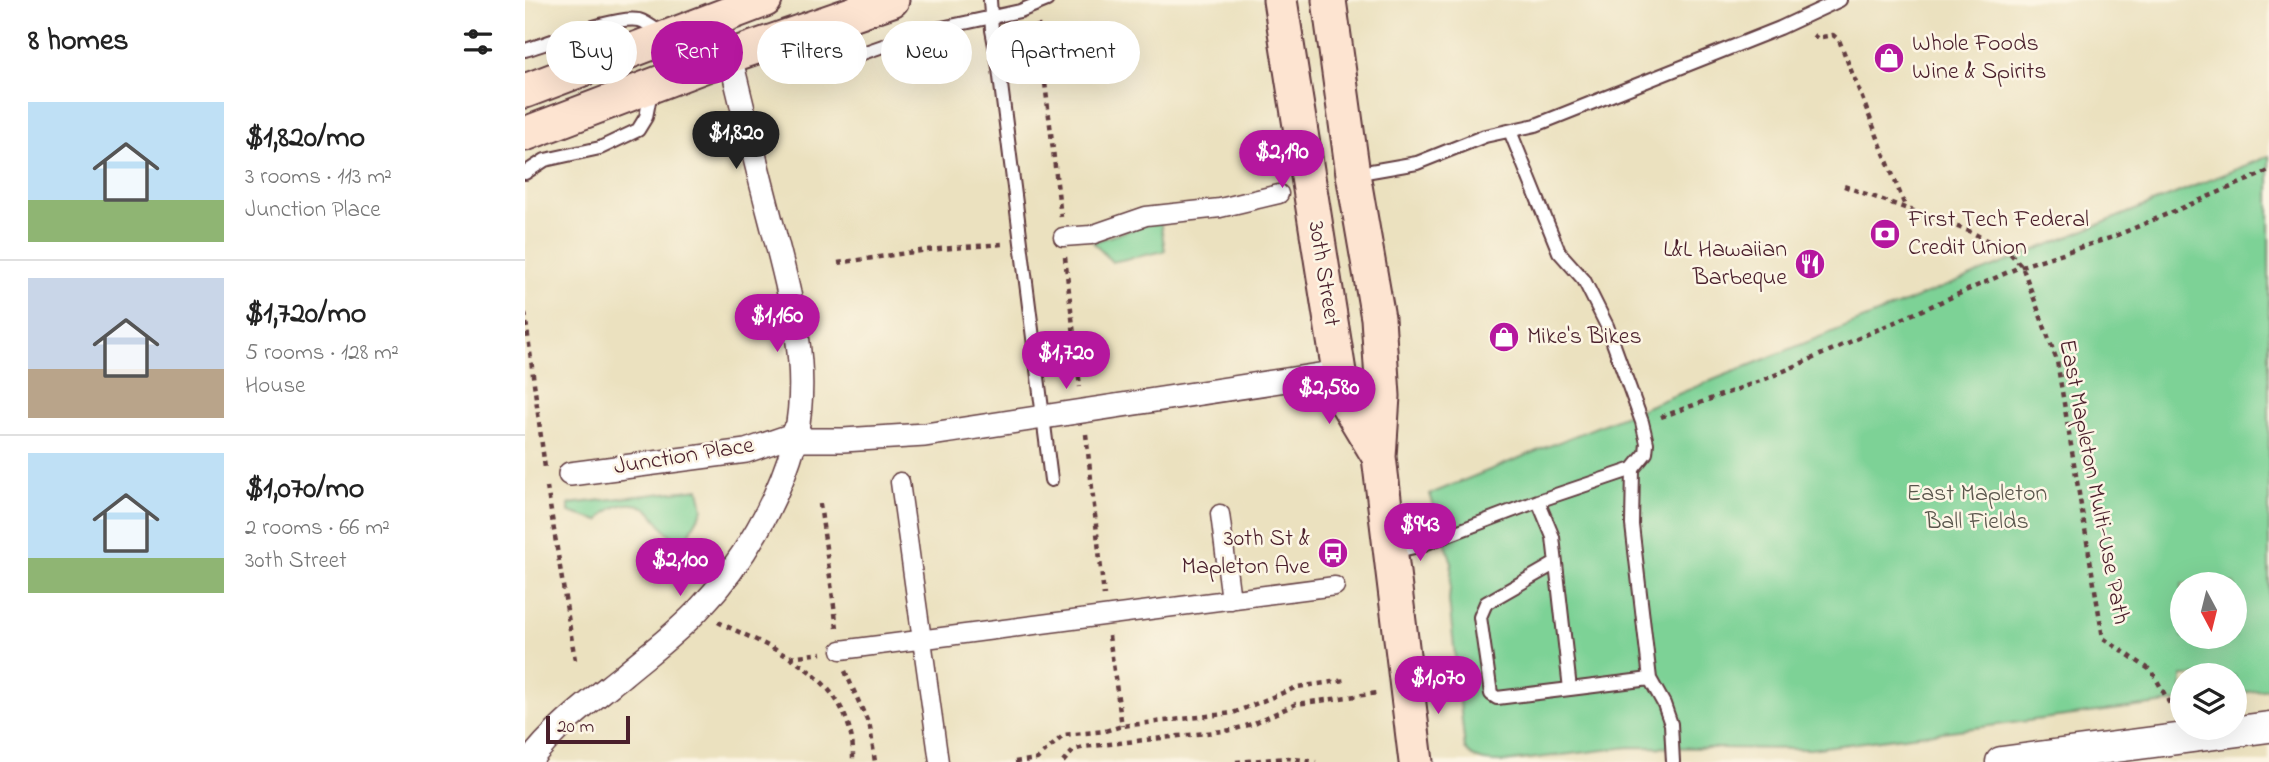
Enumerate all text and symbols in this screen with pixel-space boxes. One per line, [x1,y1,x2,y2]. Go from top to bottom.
text: 8 homes [28,20,129,64]
chip: Buy [546,21,637,84]
chip: Rent [651,21,743,84]
chip: Filters [757,21,867,84]
chip: New [881,21,972,84]
chip: Apartment [986,21,1140,84]
icon: filters [459,23,497,61]
place label: Whole Foods Wine & Spirits [1912,27,2047,90]
shop icon: Whole Foods Wine & Spirits [1872,41,1906,75]
pin: $1,820 [679,111,793,171]
text: $1,820/mo [245,117,365,161]
text: $1,820 [708,117,764,150]
icon: home [84,130,168,214]
pin: $2,190 [1225,130,1339,190]
text: $2,190 [1255,136,1309,169]
text: 3 rooms · 113 m² [245,161,392,194]
text: Junction Place [245,194,381,227]
place label: First Tech Federal Credit Union [1907,203,2089,266]
bank icon: First Tech Federal Credit Union [1868,217,1902,251]
street label: 30th Street [1297,219,1349,329]
place label: L&L Hawaiian Barbeque [1663,233,1787,296]
restaurant icon: L&L Hawaiian Barbeque [1793,247,1827,281]
text: $1,720/mo [245,293,366,337]
pin: $1,160 [720,294,834,354]
text: $1,160 [751,300,803,333]
icon: home [84,306,168,390]
shop icon: Mike's Bikes [1487,320,1521,354]
place label: Mike's Bikes [1527,320,1642,355]
pin: $1,720 [1009,332,1123,391]
text: 5 rooms · 128 m² [245,337,399,370]
text: $1,720 [1038,337,1094,370]
street label: East Mapleton Multi-Use Path [2048,337,2138,627]
pin: $2,580 [1272,366,1386,426]
text: House [245,370,305,403]
text: $2,580 [1298,372,1360,405]
street label: Junction Place [611,429,757,485]
text: $1,070/mo [245,468,364,512]
park label: East Mapleton Ball Fields [1907,477,2047,540]
icon: home [84,481,168,565]
pin: $943 [1379,504,1461,563]
text: $943 [1400,509,1440,542]
text: 2 rooms · 66 m² [245,512,390,545]
place label: 30th St & Mapleton Ave [1181,522,1310,585]
bus stop icon: 30th St & Mapleton Ave [1316,536,1350,570]
pin: $2,100 [623,538,737,598]
text: $2,100 [652,544,708,577]
text: 30th Street [245,545,347,578]
north arrow [2170,572,2247,649]
map controls [2170,572,2247,740]
pin: $1,070 [1381,656,1495,716]
text: $1,070 [1411,662,1465,695]
button: layers [2170,663,2247,740]
scale bar [546,713,630,745]
text: 20 m [557,714,594,741]

